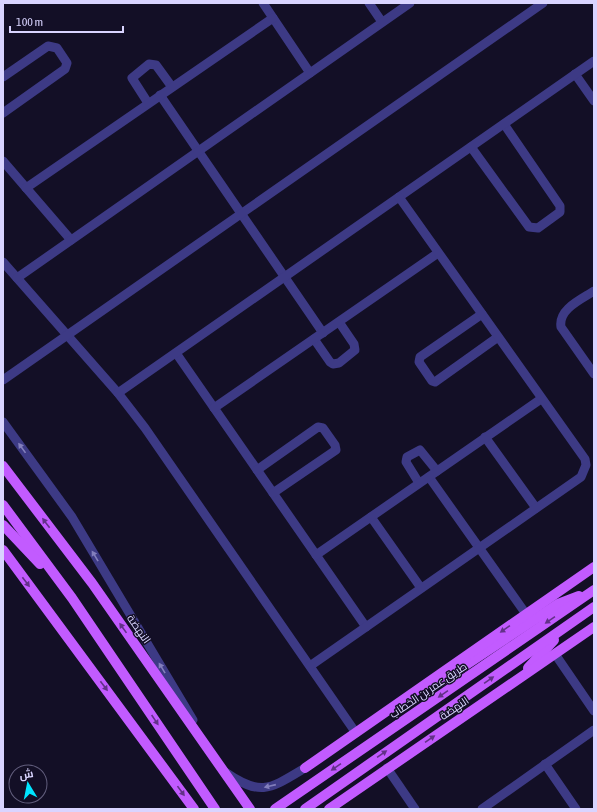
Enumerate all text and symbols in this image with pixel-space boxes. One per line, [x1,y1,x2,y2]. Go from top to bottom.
scale bar [10,8,123,34]
text: 100 m [16,15,43,29]
one-way arrow [18,443,26,454]
one-way arrow [43,518,51,528]
one-way arrow [92,550,99,562]
one-way arrow [22,576,30,587]
street label: النهضة [124,612,153,646]
one-way arrow [545,616,555,624]
one-way arrow [119,622,127,633]
one-way arrow [499,625,510,633]
street label: طريق عمر بن الخطاب [387,660,469,721]
one-way arrow [158,662,165,674]
one-way arrow [484,676,494,684]
one-way arrow [100,681,108,692]
one-way arrow [438,690,448,698]
street label: النهضة [437,694,471,723]
one-way arrow [151,715,159,725]
one-way arrow [425,735,435,743]
one-way arrow [377,750,387,758]
one-way arrow [331,763,341,771]
north arrow [8,764,48,804]
text: ش [18,767,34,782]
one-way arrow [264,784,277,790]
one-way arrow [177,785,185,796]

